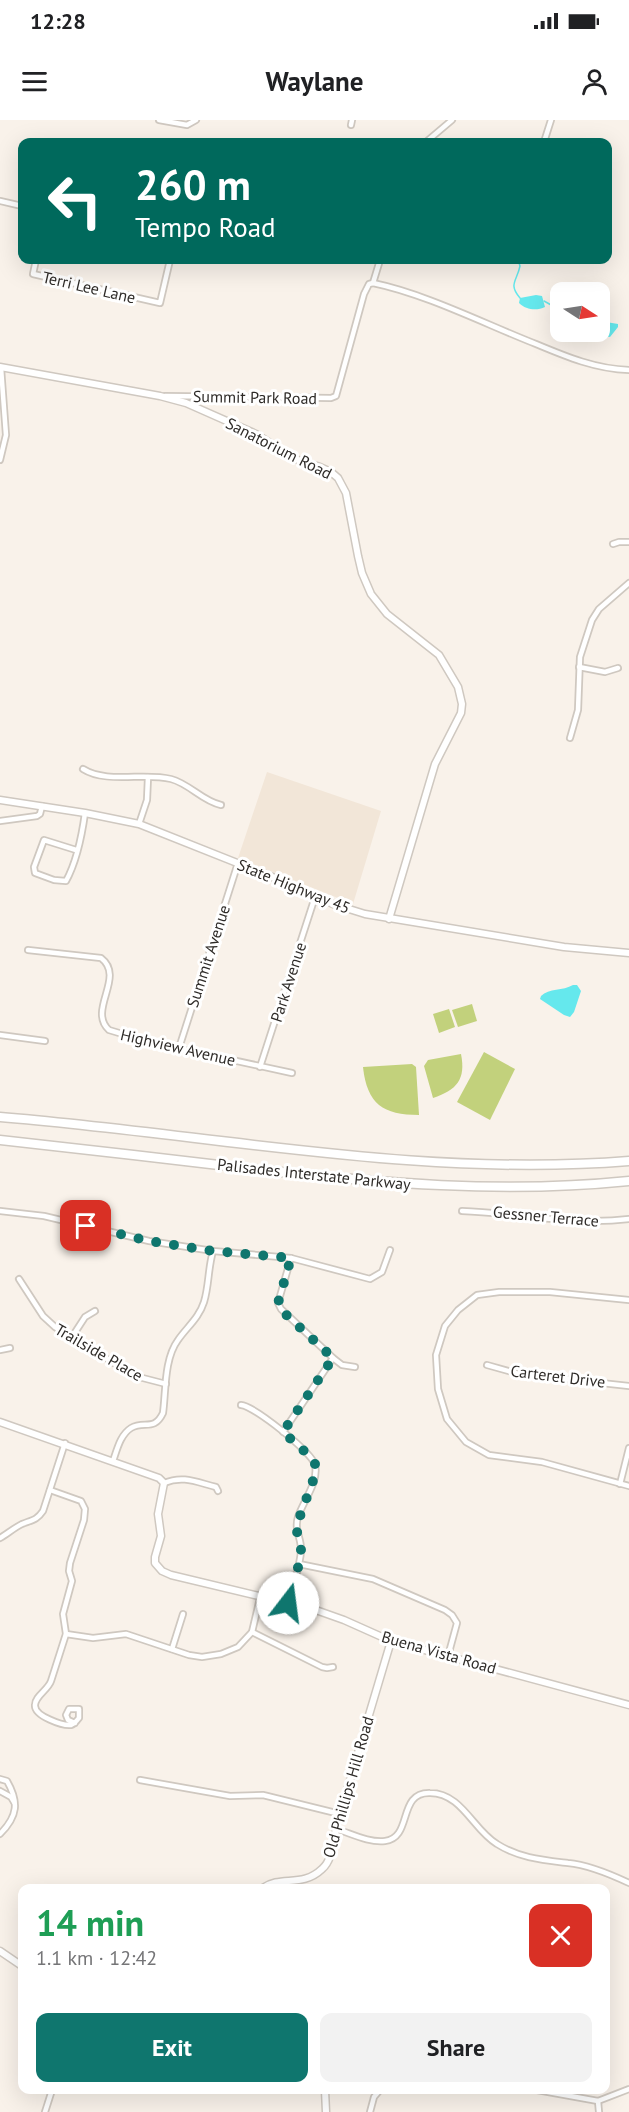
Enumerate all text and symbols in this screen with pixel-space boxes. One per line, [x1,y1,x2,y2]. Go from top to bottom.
text: 12:28 [30,7,86,35]
text: Waylane [265,64,364,98]
icon: menu [18,65,51,98]
icon: person [578,65,611,98]
text: 260 m [135,157,251,212]
icon: left [36,162,114,240]
text: Tempo Road [135,210,276,244]
street label: Terri Lee Lane [41,267,137,307]
north arrow [550,282,610,342]
map controls [550,282,610,342]
street label: Summit Park Road [193,386,317,408]
street label: Sanatorium Road [223,413,335,483]
street label: State Highway 45 [235,854,353,918]
street label: Summit Avenue [182,902,234,1010]
street label: Park Avenue [266,940,310,1024]
street label: Highview Avenue [119,1024,237,1070]
street label: Palisades Interstate Parkway [216,1154,412,1194]
pin [60,1200,111,1251]
street label: Gessner Terrace [492,1201,600,1231]
icon: arrive [69,1209,102,1242]
street label: Trailside Place [52,1319,146,1385]
street label: Carteret Drive [510,1360,606,1392]
position arrow [256,1571,320,1635]
street label: Buena Vista Road [379,1626,499,1678]
street label: Old Phillips Hill Road [318,1714,378,1860]
text: 14 min [36,1899,144,1946]
button: close [529,1904,592,1967]
text: 1.1 km · 12:42 [36,1945,157,1971]
button: Exit [36,2013,308,2082]
button: Share [320,2013,592,2082]

